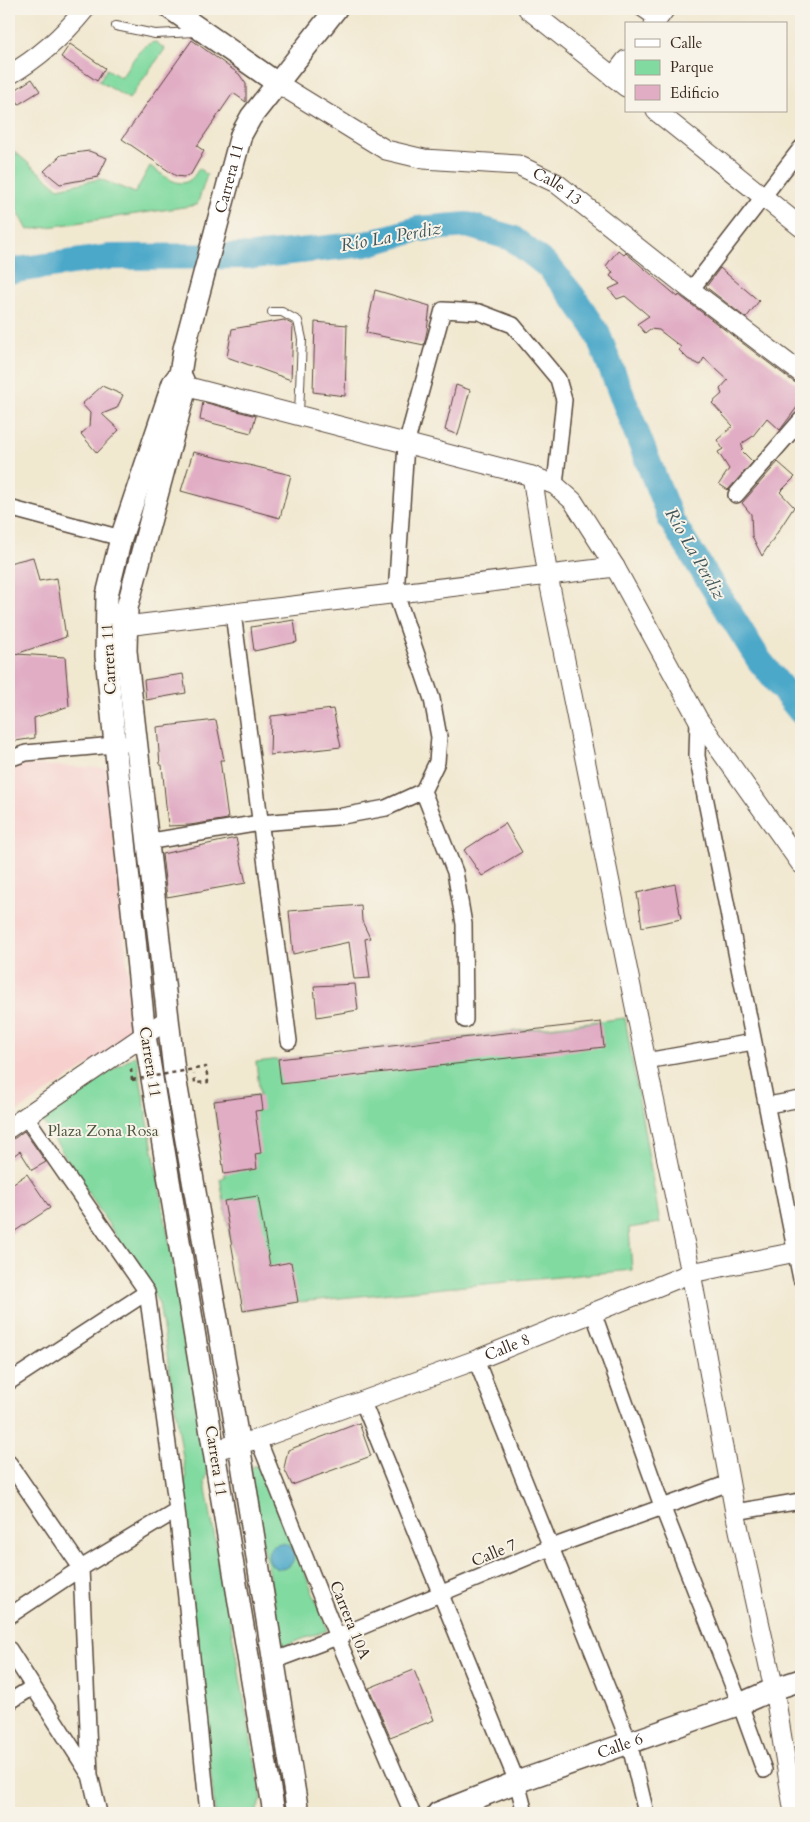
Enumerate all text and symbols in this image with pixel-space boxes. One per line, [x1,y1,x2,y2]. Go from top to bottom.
legend [625,22,788,112]
text: Calle [670,33,703,53]
text: Parque [670,57,714,77]
text: Edificio [670,83,719,103]
street label: Carrera 11 [210,141,249,216]
street label: Calle 13 [529,162,587,211]
water label: Río La Perdiz [339,216,443,258]
water label: Río La Perdiz [659,504,731,604]
street label: Carrera 11 [96,623,122,695]
street label: Carrera 11 [134,1025,166,1099]
park label: Plaza Zona Rosa [47,1120,159,1142]
street label: Calle 8 [481,1328,533,1366]
street label: Carrera 11 [200,1424,232,1498]
street label: Calle 7 [468,1534,520,1572]
street label: Carrera 10A [324,1577,376,1663]
street label: Calle 6 [594,1728,646,1764]

